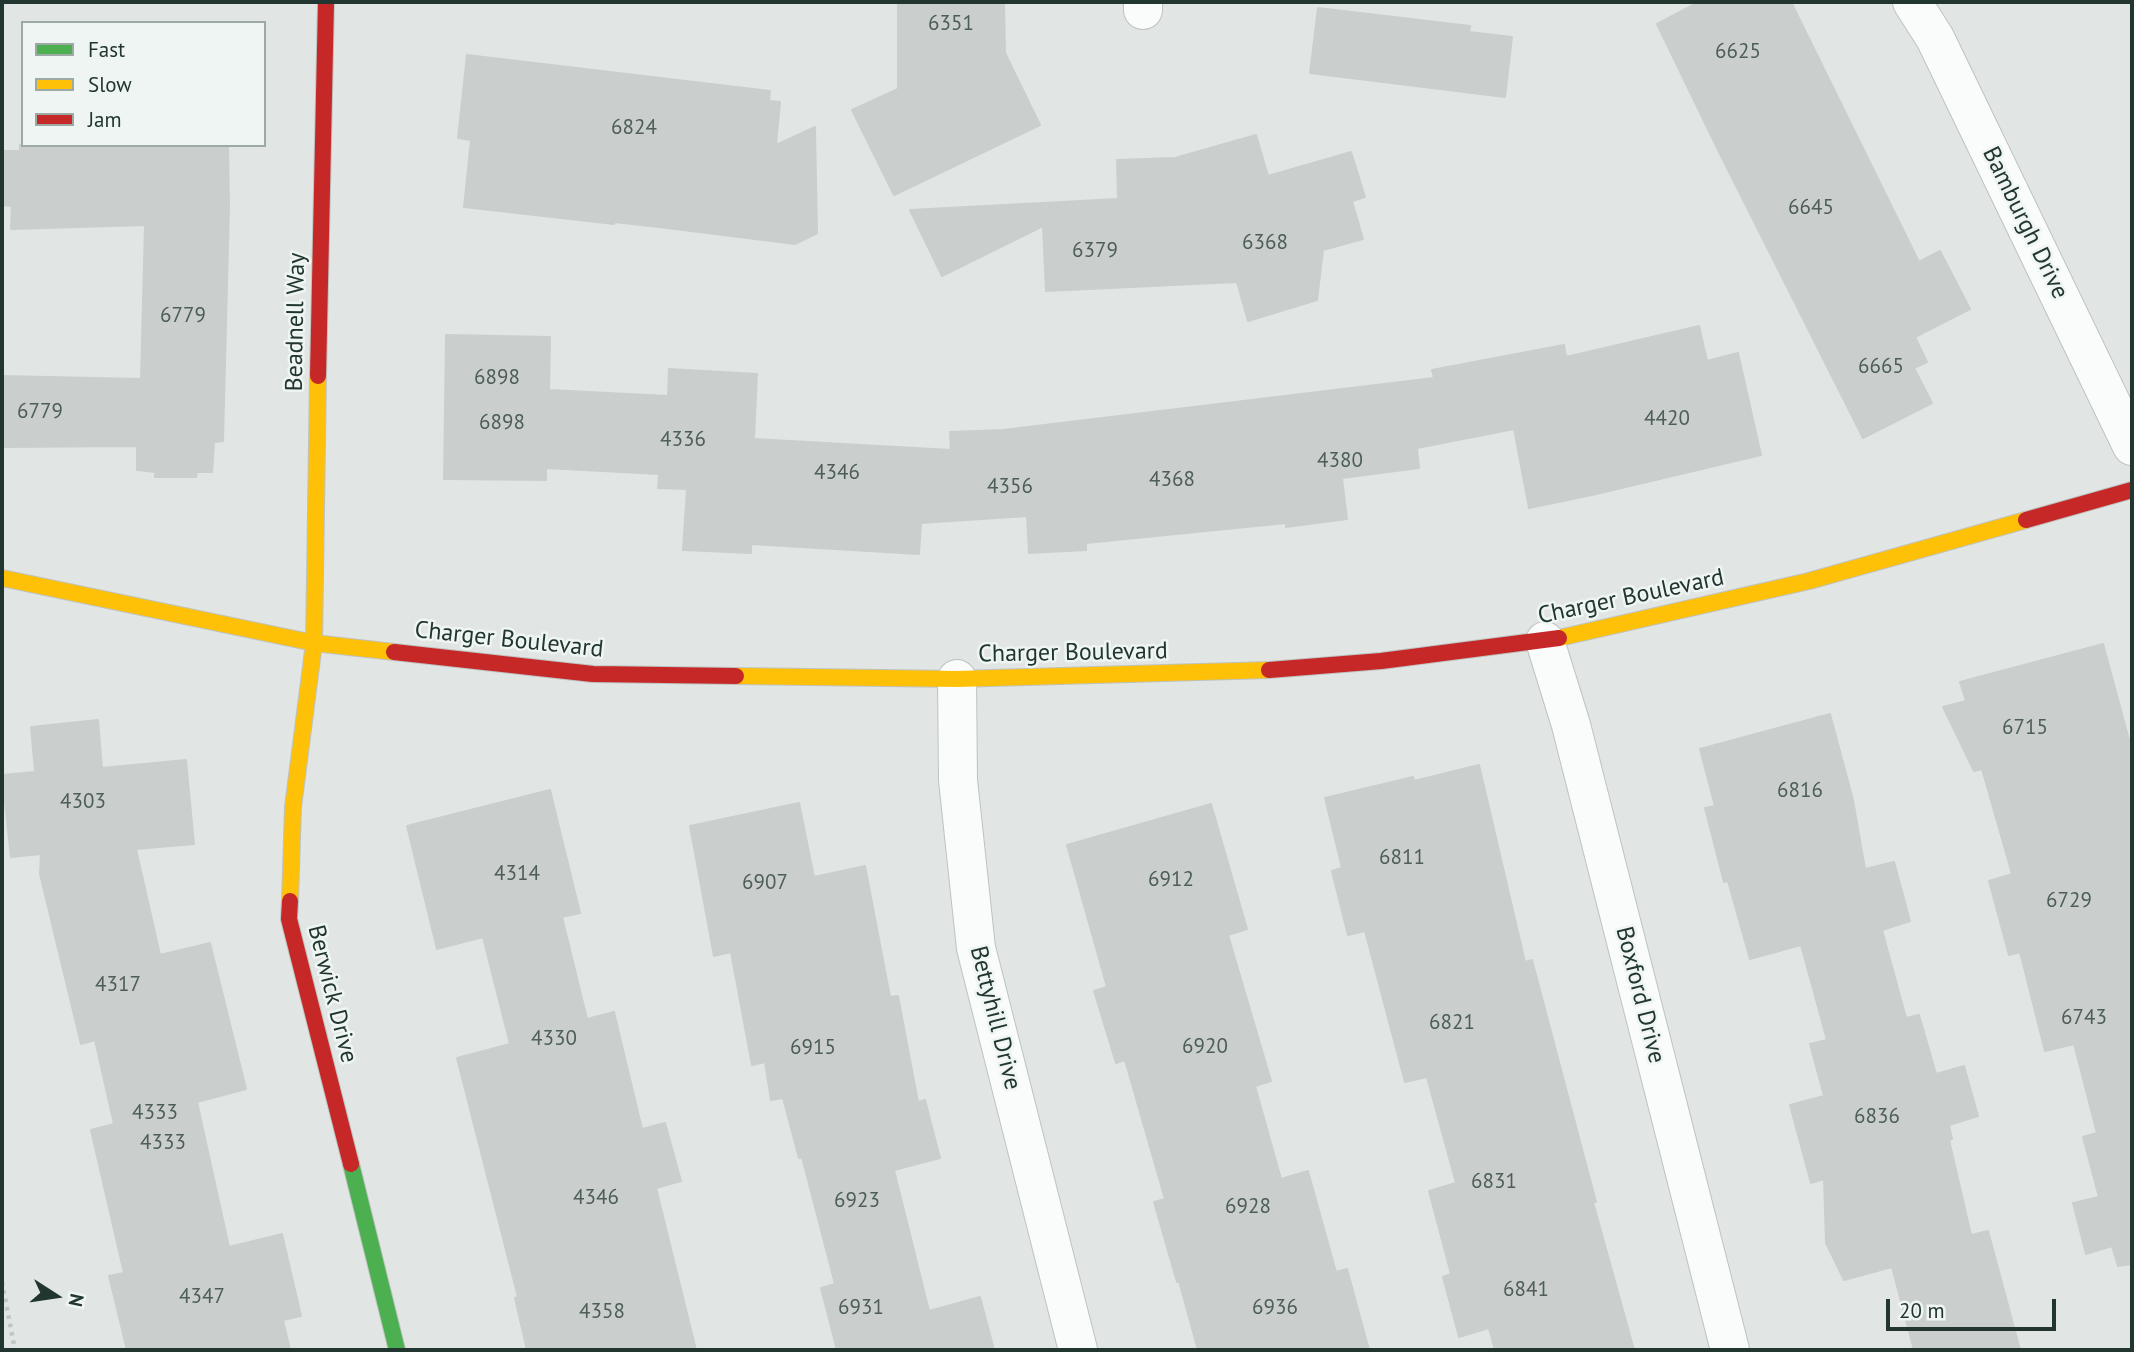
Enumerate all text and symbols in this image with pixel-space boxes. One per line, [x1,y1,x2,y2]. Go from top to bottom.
house number: 6351 [928,11,974,37]
legend [21,21,266,147]
text: Fast [88,36,125,63]
house number: 6625 [1715,39,1761,65]
text: Slow [88,71,132,98]
text: Jam [88,106,122,133]
house number: 6824 [611,115,657,141]
street label: Bamburgh Drive [1976,142,2074,304]
house number: 6645 [1788,195,1834,221]
house number: 6368 [1242,230,1288,256]
house number: 6379 [1072,238,1118,264]
street label: Beadnell Way [280,252,312,392]
house number: 6779 [160,303,206,329]
house number: 6665 [1858,354,1904,380]
house number: 6898 [474,365,520,391]
house number: 6779 [17,399,63,425]
house number: 4420 [1644,406,1690,432]
house number: 6898 [479,410,525,436]
house number: 4336 [660,427,706,453]
house number: 4380 [1317,448,1363,474]
house number: 4346 [814,460,860,486]
house number: 4368 [1149,467,1195,493]
house number: 4356 [987,474,1033,500]
street label: Charger Boulevard [1535,563,1727,631]
street label: Charger Boulevard [413,616,605,664]
street label: Charger Boulevard [978,637,1168,669]
house number: 6715 [2002,715,2048,741]
house number: 6816 [1777,778,1823,804]
house number: 4303 [60,789,106,815]
house number: 6811 [1379,845,1425,871]
house number: 4314 [494,861,540,887]
house number: 6912 [1148,867,1194,893]
house number: 6907 [742,870,788,896]
house number: 6729 [2046,888,2092,914]
street label: Berwick Drive [301,922,363,1066]
street label: Boxford Drive [1609,924,1671,1066]
street label: Bettyhill Drive [963,943,1027,1093]
house number: 4317 [95,972,141,998]
house number: 6743 [2061,1005,2107,1031]
house number: 6821 [1429,1010,1475,1036]
house number: 4330 [531,1026,577,1052]
house number: 6920 [1182,1034,1228,1060]
house number: 6915 [790,1035,836,1061]
house number: 4333 [132,1100,178,1126]
house number: 6836 [1854,1104,1900,1130]
house number: 4333 [140,1130,186,1156]
house number: 6831 [1471,1169,1517,1195]
house number: 4346 [573,1185,619,1211]
house number: 6923 [834,1188,880,1214]
house number: 6928 [1225,1194,1271,1220]
north arrow [21,1261,91,1331]
house number: 6841 [1503,1277,1549,1303]
house number: 4347 [179,1284,225,1310]
scale bar [1889,1286,2059,1330]
text: N [64,1292,90,1309]
house number: 6931 [838,1295,884,1321]
house number: 6936 [1252,1295,1298,1321]
text: 20 m [1899,1297,1945,1324]
house number: 4358 [579,1299,625,1325]

